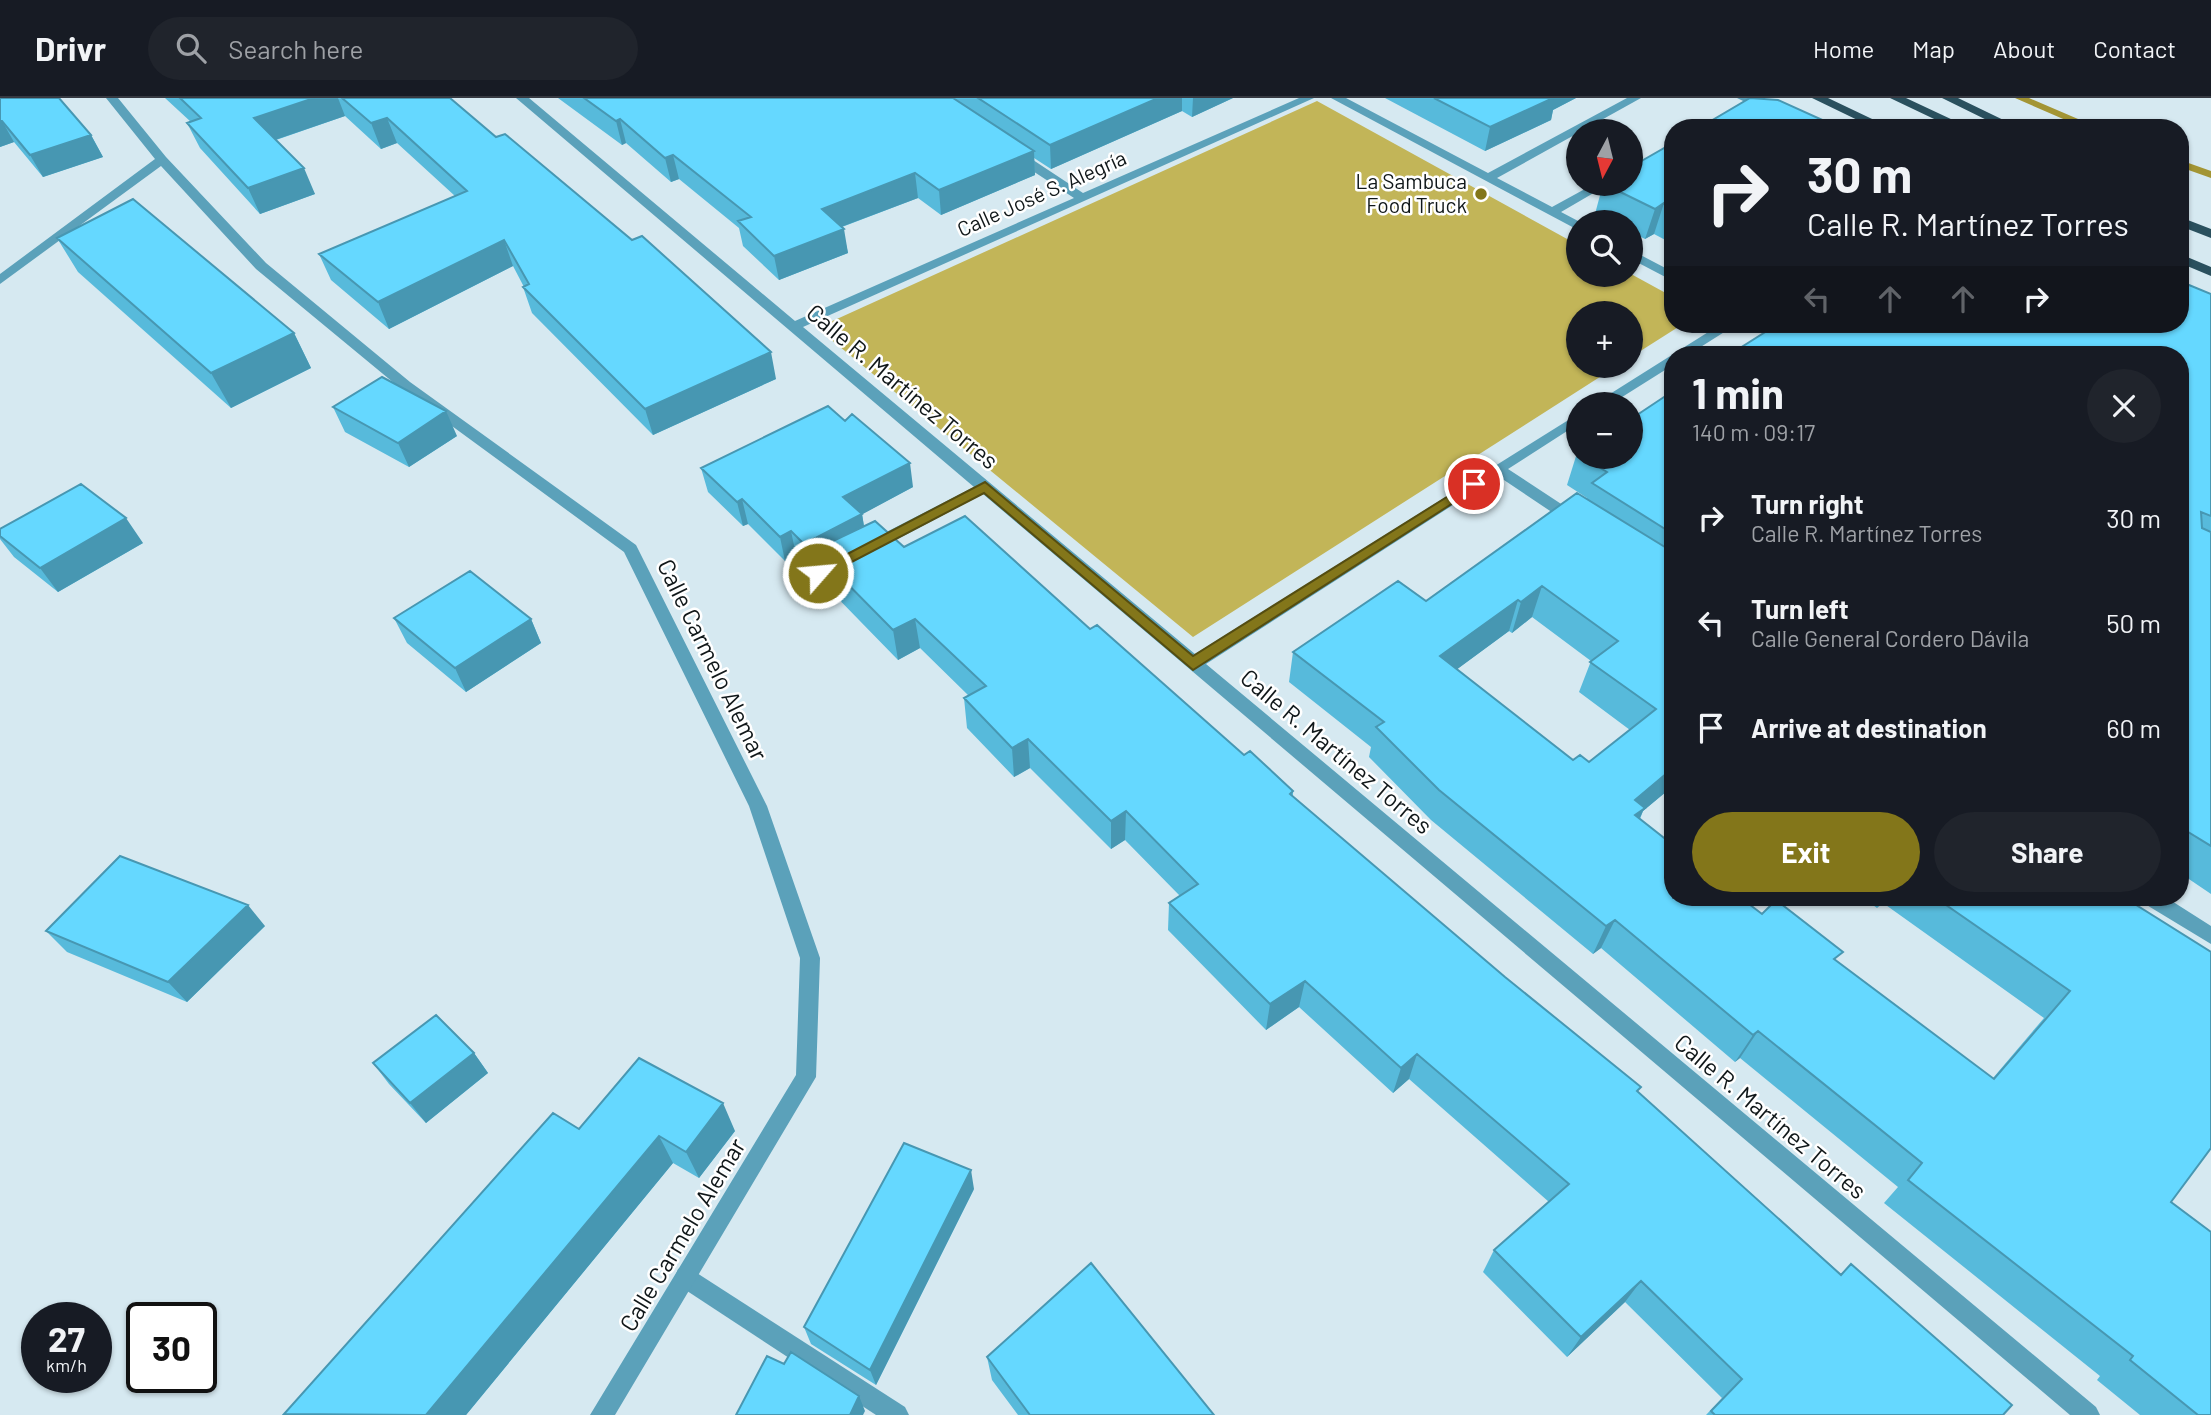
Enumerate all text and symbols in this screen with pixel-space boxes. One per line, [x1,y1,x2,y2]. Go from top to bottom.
search box [148,17,638,80]
text: Drivr [35,28,106,68]
icon: search [172,29,210,67]
text: Search here [228,33,363,64]
text: Home [1813,34,1874,63]
text: Map [1912,34,1955,63]
text: About [1993,34,2055,63]
text: Contact [2093,34,2176,63]
north arrow [1566,119,1643,196]
map controls [1566,119,1643,469]
street label: Calle José S. Alegría [953,144,1130,241]
text: 30 m [1807,144,1912,203]
icon: right [1692,147,1783,238]
place label: La Sambuca Food Truck [1355,168,1467,217]
marker: La Sambuca Food Truck [1473,186,1489,202]
text: Calle R. Martínez Torres [1807,204,2129,242]
button: search [1566,210,1643,287]
icon: left [1798,280,1836,318]
icon: ahead [1871,280,1909,318]
icon: ahead [1944,280,1982,318]
icon: right [2017,280,2055,318]
street label: Calle R. Martínez Torres [801,297,1005,475]
button: + [1566,301,1643,378]
text: 1 min [1692,367,1784,417]
button: close [2087,369,2161,443]
button: − [1566,392,1643,469]
text: 140 m · 09:17 [1692,418,1815,446]
pin [1444,454,1504,514]
icon: arrive [1455,465,1493,503]
text: Turn right [1751,488,1864,519]
icon: right [1692,499,1730,537]
text: 30 m [2106,502,2161,533]
text: Calle R. Martínez Torres [1751,519,1982,547]
position arrow [781,536,855,610]
street label: Calle Carmelo Alemar [652,554,775,765]
text: Turn left [1751,593,1849,624]
icon: left [1692,604,1730,642]
text: 50 m [2106,607,2161,638]
text: Calle General Cordero Dávila [1751,624,2029,652]
street label: Calle R. Martínez Torres [1235,662,1439,840]
icon: arrive [1692,709,1730,747]
text: Arrive at destination [1751,712,1987,743]
text: 60 m [2106,712,2161,743]
button: Exit [1692,812,1920,892]
button: Share [1934,812,2161,892]
street label: Calle R. Martínez Torres [1669,1027,1873,1205]
street label: Calle Carmelo Alemar [613,1132,751,1336]
speed limit sign: 30 [126,1302,217,1393]
text: 27 [48,1317,85,1359]
text: km/h [46,1354,87,1376]

